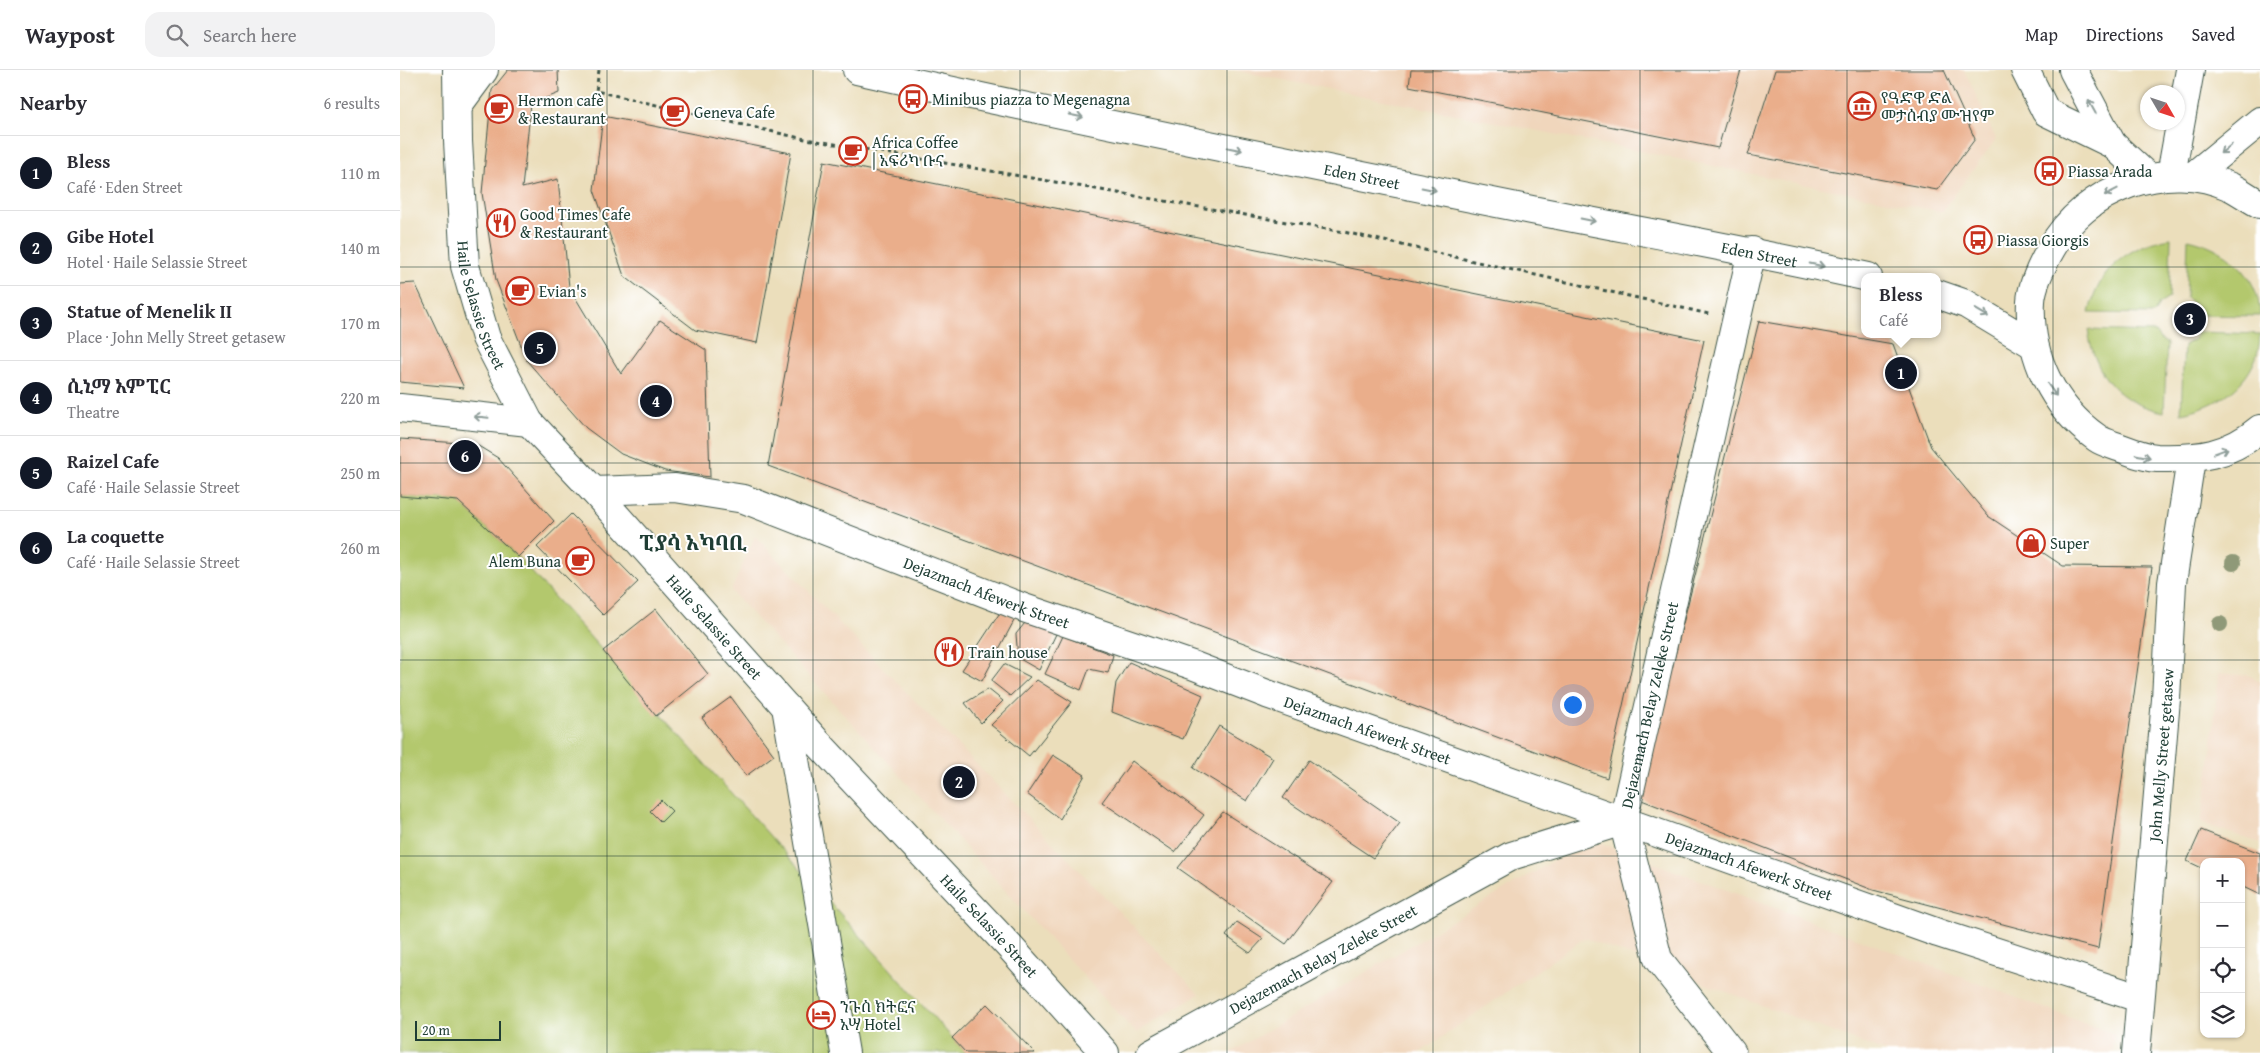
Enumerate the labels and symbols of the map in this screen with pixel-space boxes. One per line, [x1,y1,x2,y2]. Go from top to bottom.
bus stop icon: Minibus piazza to Megenagna [898,84,928,114]
place label: የዓድዋ ድል መታሰብያ ሙዝየም [1881,85,1994,127]
north arrow [2140,85,2185,130]
place label: Minibus piazza to Megenagna [932,87,1131,111]
place label: Hermon cafè & Restaurant [518,88,606,130]
museum icon: የዓድዋ ድል መታሰብያ ሙዝየም [1847,91,1877,121]
cafe icon: Hermon cafè & Restaurant [484,94,514,124]
cafe icon: Geneva Cafe [660,97,690,127]
place label: Geneva Cafe [694,100,775,124]
one-way arrow [2086,101,2096,115]
one-way arrow [1068,112,1084,121]
place label: Africa Coffee | አፍሪካ ቡና [872,130,958,172]
cafe icon: Africa Coffee | አፍሪካ ቡና [838,136,868,166]
one-way arrow [2220,143,2233,154]
one-way arrow [1227,145,1243,154]
bus stop icon: Piassa Arada [2034,156,2064,186]
street label: Eden Street [1322,157,1403,195]
place label: Piassa Arada [2068,159,2153,183]
one-way arrow [1421,185,1437,194]
one-way arrow [2104,187,2119,197]
place label: Good Times Cafe & Restaurant [520,202,631,244]
restaurant icon: Good Times Cafe & Restaurant [486,208,516,238]
one-way arrow [1580,216,1596,226]
bus stop icon: Piassa Giorgis [1963,225,1993,255]
place label: Piassa Giorgis [1997,228,2089,252]
street label: Eden Street [1719,235,1800,273]
street label: Haile Selassie Street [452,240,512,374]
one-way arrow [1808,261,1824,270]
cafe icon: Evian's [505,276,535,306]
place label: Evian's [539,279,587,303]
pin: 3 [2174,300,2206,338]
one-way arrow [1974,309,1988,319]
pin: 5 [524,329,556,367]
pin: 1 [1885,354,1917,392]
pin: 4 [640,382,672,420]
one-way arrow [2047,383,2057,397]
one-way arrow [473,412,489,422]
pin: 6 [449,437,481,475]
one-way arrow [2213,446,2228,455]
one-way arrow [2135,451,2151,461]
district label: ፒያሳ አካባቢ [639,527,747,558]
shop icon: Super [2016,528,2046,558]
place label: Super [2050,531,2090,555]
cafe icon: Alem Buna [565,546,595,576]
place label: Alem Buna [488,549,561,573]
street label: Dejazmach Afewerk Street [900,550,1073,635]
street label: Haile Selassie Street [661,569,769,685]
street label: Dejazemach Belay Zeleke Street [1614,599,1684,811]
restaurant icon: Train house [934,637,964,667]
place label: Train house [968,640,1048,664]
street label: John Melly Street getasew [2142,667,2180,845]
street label: Dejazmach Afewerk Street [1281,689,1455,771]
your location [1560,692,1586,718]
pin: 2 [943,763,975,801]
street label: Dejazmach Afewerk Street [1662,825,1836,907]
street label: Haile Selassie Street [935,868,1044,983]
street label: Dejazemach Belay Zeleke Street [1225,898,1422,1020]
place label: ንጉስ ክትፎና አሣ Hotel [840,994,916,1036]
hotel icon: ንጉስ ክትፎና አሣ Hotel [806,1000,836,1030]
scale bar [415,1018,501,1041]

